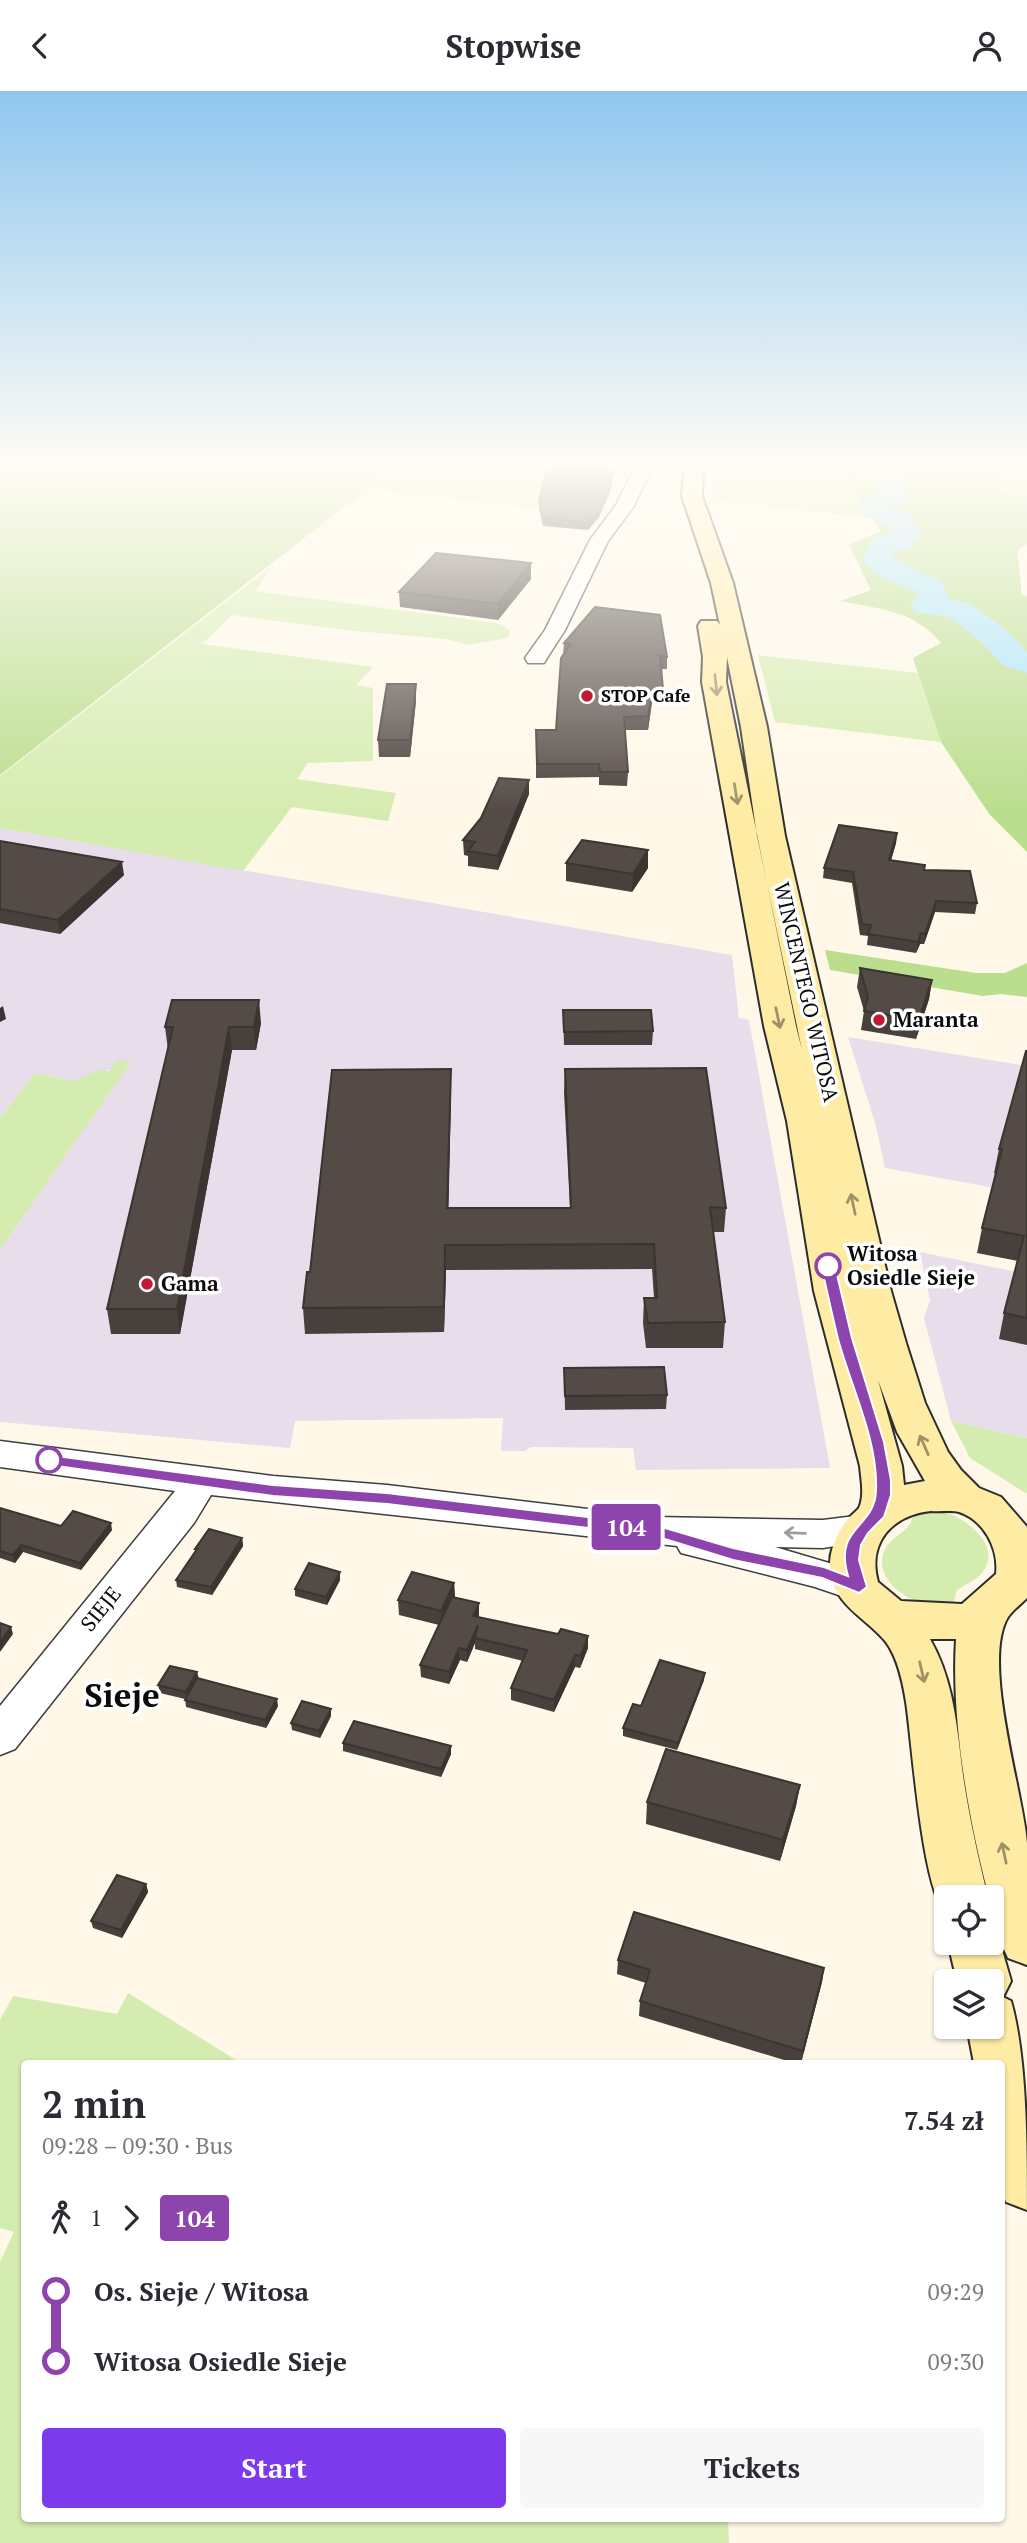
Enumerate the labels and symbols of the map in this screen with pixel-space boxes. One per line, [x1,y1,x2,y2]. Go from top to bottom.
one-way arrow [710,673,723,696]
place label: STOP Cafe [601,683,691,707]
marker: STOP Cafe [579,688,595,704]
one-way arrow [730,782,743,805]
street label: WINCENTEGO WITOSA [768,879,846,1105]
place label: Maranta [893,1005,979,1033]
one-way arrow [772,1006,786,1029]
marker: Maranta [871,1012,887,1028]
one-way arrow [845,1193,859,1216]
place label: Witosa Osiedle Sieje [847,1239,975,1291]
marker: Witosa Osiedle Sieje [815,1253,841,1279]
place label: Gama [161,1269,219,1297]
marker: Gama [139,1276,155,1292]
one-way arrow [917,1435,930,1456]
unlabelled marker [36,1447,62,1473]
line badge: 104 [586,1504,666,1550]
one-way arrow [783,1526,806,1539]
street label: SIEJE [74,1580,127,1637]
one-way arrow [915,1660,929,1683]
district label: Sieje [84,1673,160,1716]
one-way arrow [996,1842,1010,1865]

